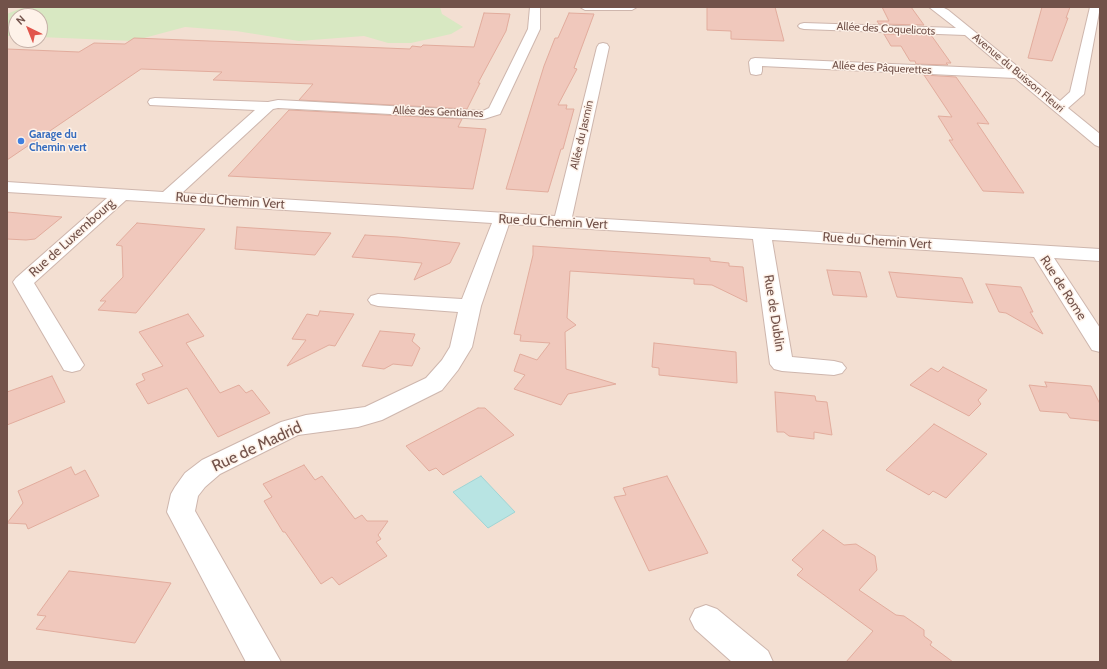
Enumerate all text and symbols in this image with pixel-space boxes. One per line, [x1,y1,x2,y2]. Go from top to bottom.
north arrow [8,8,48,48]
text: N [13,12,28,28]
street label: Allée des Coquelicots [836,20,936,38]
street label: Avenue du Buisson Fleuri [969,31,1067,115]
street label: Allée des Pâquerettes [832,59,932,77]
street label: Allée du Jasmin [568,99,596,171]
street label: Allée des Gentianes [392,104,484,120]
place label: Garage du Chemin vert [29,128,87,154]
marker: Garage du Chemin vert [16,136,26,146]
street label: Rue du Chemin Vert [175,189,285,213]
street label: Rue de Luxembourg [26,195,118,281]
street label: Rue du Chemin Vert [498,211,608,233]
street label: Rue du Chemin Vert [822,229,932,253]
street label: Rue de Rome [1036,253,1090,323]
street label: Rue de Dublin [760,274,788,352]
street label: Rue de Madrid [209,418,305,476]

